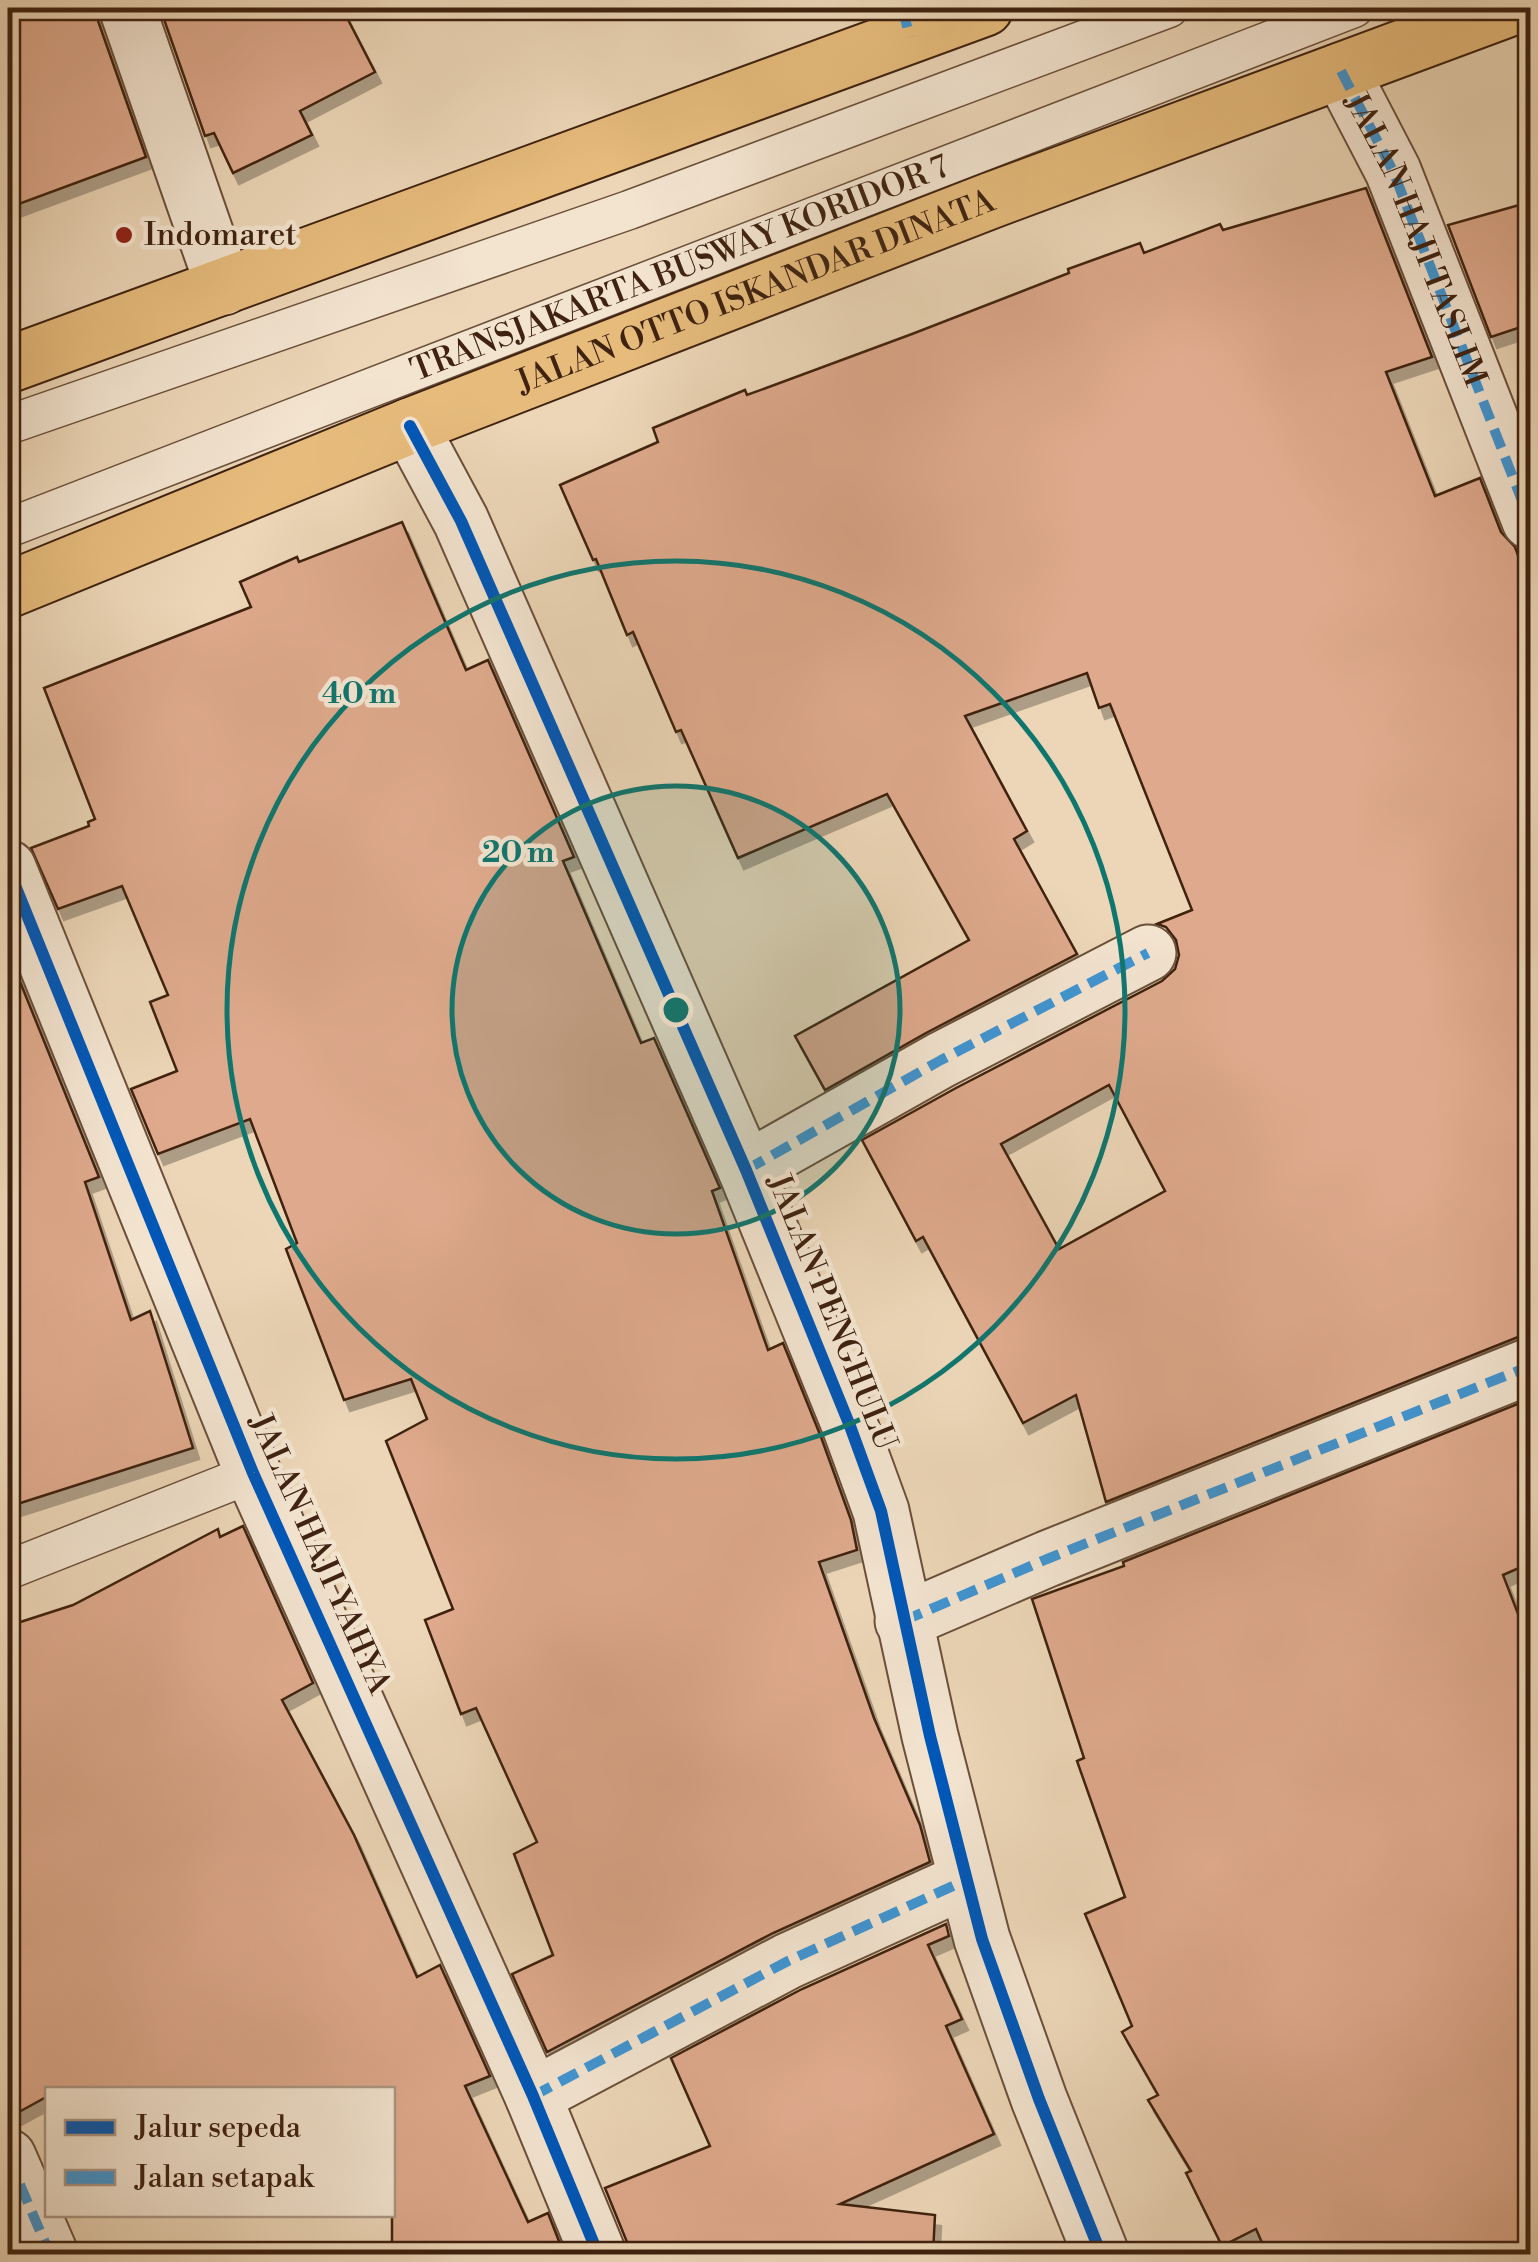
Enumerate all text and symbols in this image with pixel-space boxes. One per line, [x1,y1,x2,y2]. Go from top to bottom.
street label: JALAN HAJI TASLIM [1335,85,1495,392]
street label: TRANSJAKARTA BUSWAY KORIDOR 7 [405,147,954,391]
street label: JALAN OTTO ISKANDAR DINATA [510,180,1001,403]
place label: Indomaret [144,215,297,255]
marker: Indomaret [113,224,135,246]
text: 40 m [322,675,396,713]
text: 20 m [482,834,554,872]
centre of rings [658,992,694,1028]
street label: JALAN PENGHULU [758,1167,906,1456]
street label: JALAN HAJI YAHYA [240,1407,400,1701]
legend [45,2087,395,2217]
text: Jalur sepeda [134,2109,302,2147]
text: Jalan setapak [134,2159,315,2197]

